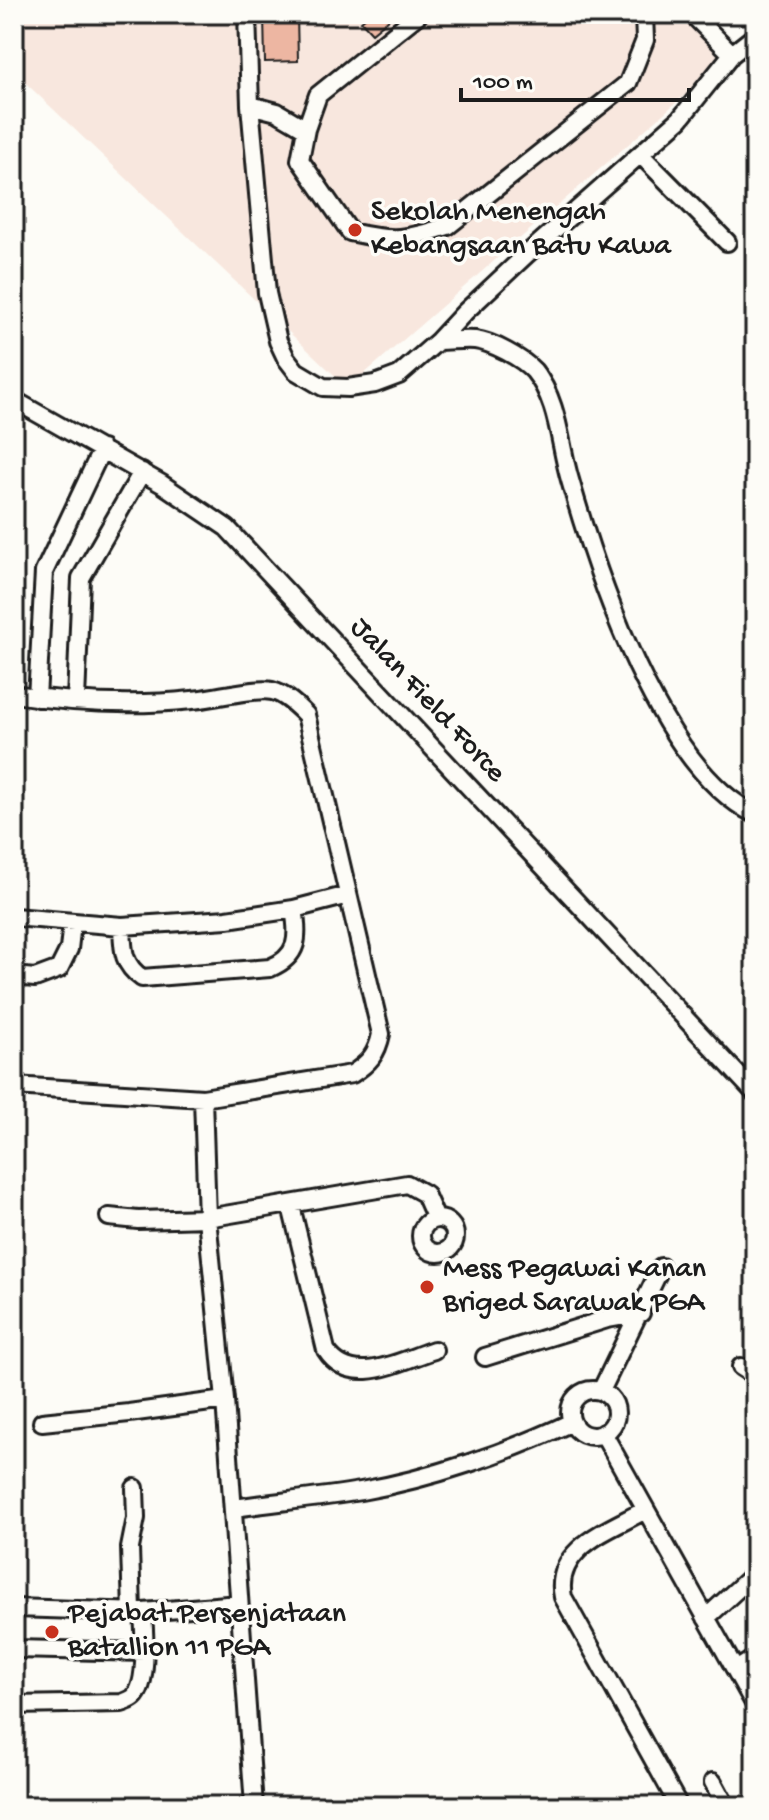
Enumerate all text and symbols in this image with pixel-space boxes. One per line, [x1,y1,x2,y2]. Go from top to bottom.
scale bar [461,52,689,102]
text: 100 m [472,69,533,98]
place label: Sekolah Menengah Kebangsaan Batu Kawa [371,196,672,265]
marker: Sekolah Menengah Kebangsaan Batu Kawa [346,221,364,239]
street label: Jalan Field Force [342,611,513,791]
place label: Mess Pegawai Kanan Briged Sarawak PGA [442,1253,706,1322]
marker: Mess Pegawai Kanan Briged Sarawak PGA [418,1278,436,1296]
place label: Pejabat Persenjataan Batallion 11 PGA [67,1598,346,1667]
marker: Pejabat Persenjataan Batallion 11 PGA [43,1623,61,1641]

